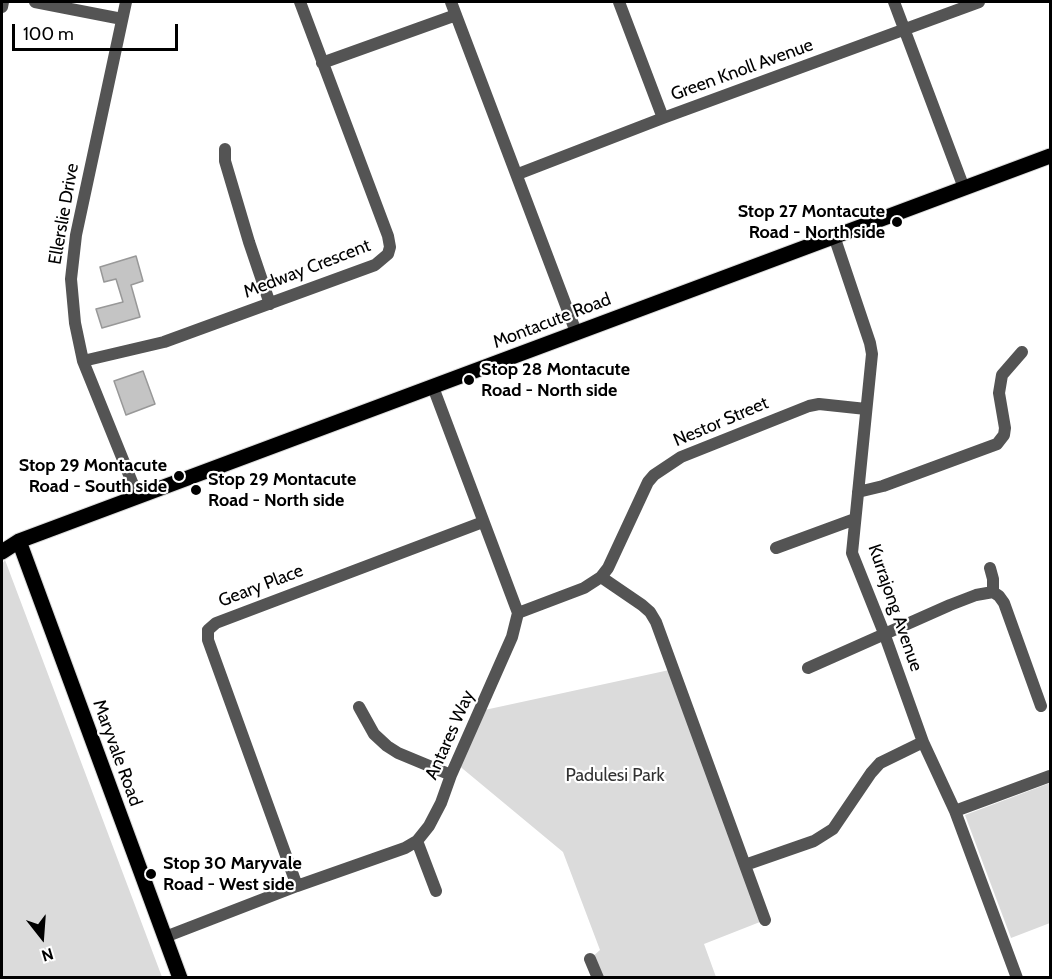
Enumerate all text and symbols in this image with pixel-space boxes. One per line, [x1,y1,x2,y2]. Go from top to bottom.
scale bar [15,12,182,50]
text: 100 m [23,23,74,45]
street label: Green Knoll Avenue [668,34,816,106]
street label: Ellerslie Drive [44,162,84,266]
place label: Stop 27 Montacute Road - North side [738,201,885,244]
marker: Stop 27 Montacute Road - North side [890,215,904,229]
street label: Medway Crescent [240,235,374,303]
street label: Montacute Road [490,289,614,353]
place label: Stop 28 Montacute Road - North side [481,359,630,401]
marker: Stop 28 Montacute Road - North side [462,373,476,387]
street label: Nestor Street [670,392,772,452]
place label: Stop 29 Montacute Road - South side [19,455,167,498]
marker: Stop 29 Montacute Road - South side [172,469,186,483]
place label: Stop 29 Montacute Road - North side [208,469,356,512]
marker: Stop 29 Montacute Road - North side [189,483,203,497]
street label: Kurrajong Avenue [863,542,927,674]
street label: Geary Place [216,560,306,612]
street label: Antares Way [421,687,479,783]
street label: Maryvale Road [88,697,146,809]
park label: Padulesi Park [565,765,665,787]
place label: Stop 30 Maryvale Road - West side [163,853,302,896]
marker: Stop 30 Maryvale Road - West side [144,867,158,881]
north arrow [12,907,72,967]
text: N [39,944,56,965]

